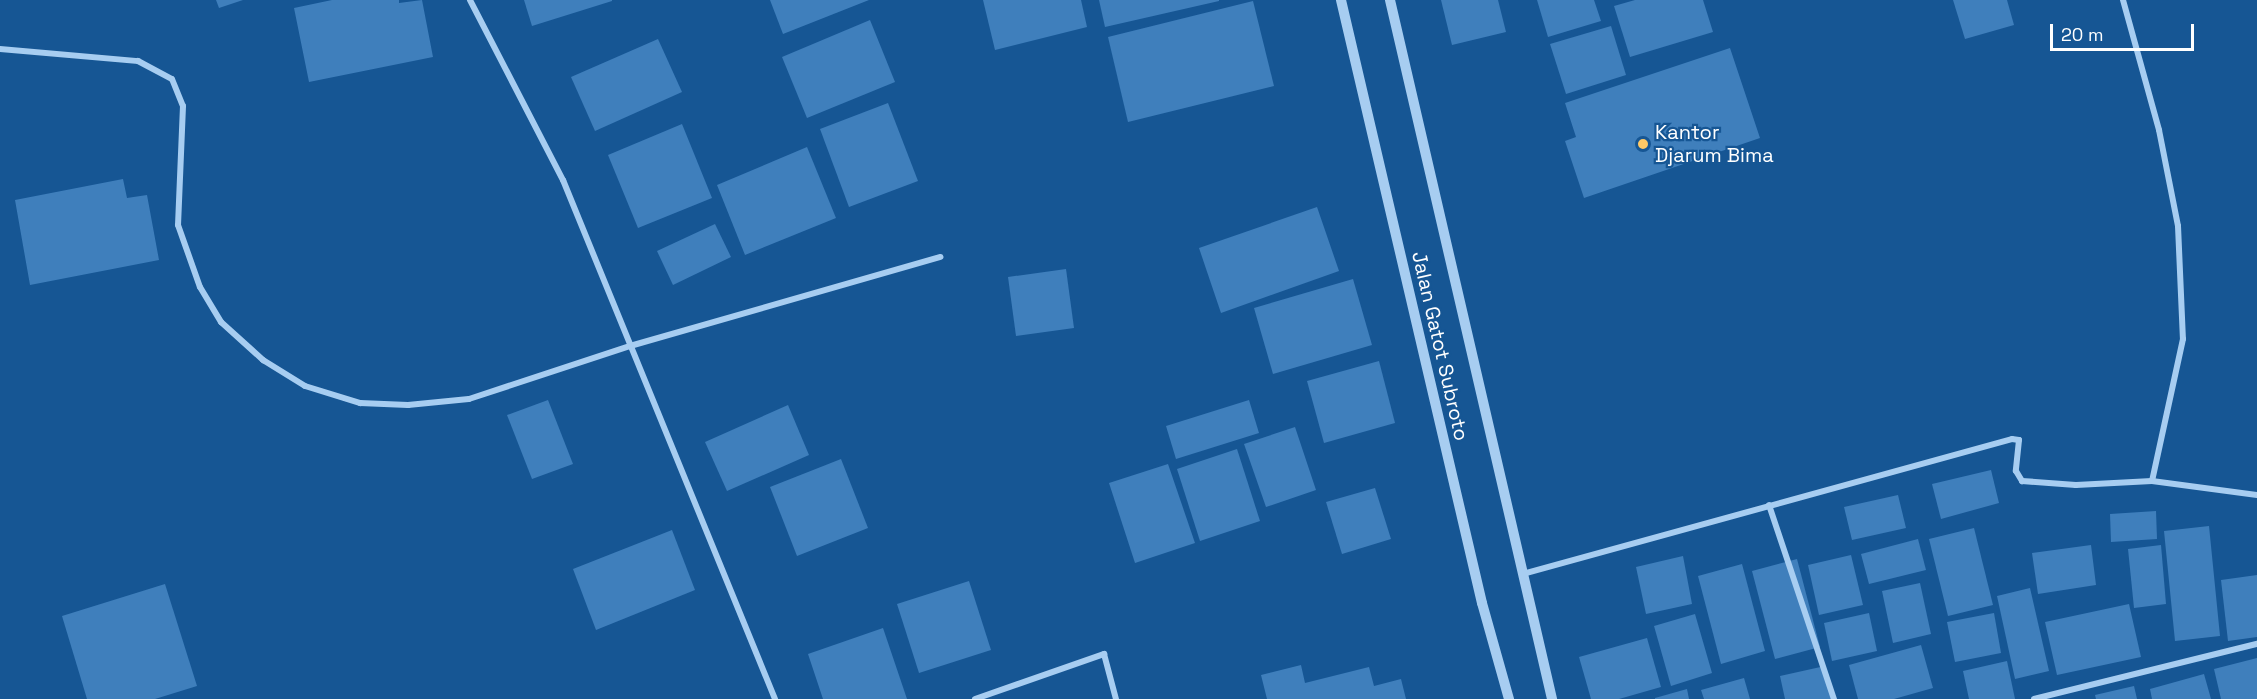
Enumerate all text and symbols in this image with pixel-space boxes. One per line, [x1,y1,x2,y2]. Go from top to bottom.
scale bar [2053,12,2197,50]
text: 20 m [2061,23,2104,46]
place label: Kantor Djarum Bima [1655,120,1774,167]
marker: Kantor Djarum Bima [1636,137,1650,151]
street label: Jalan Gatot Subroto [1407,249,1473,443]

